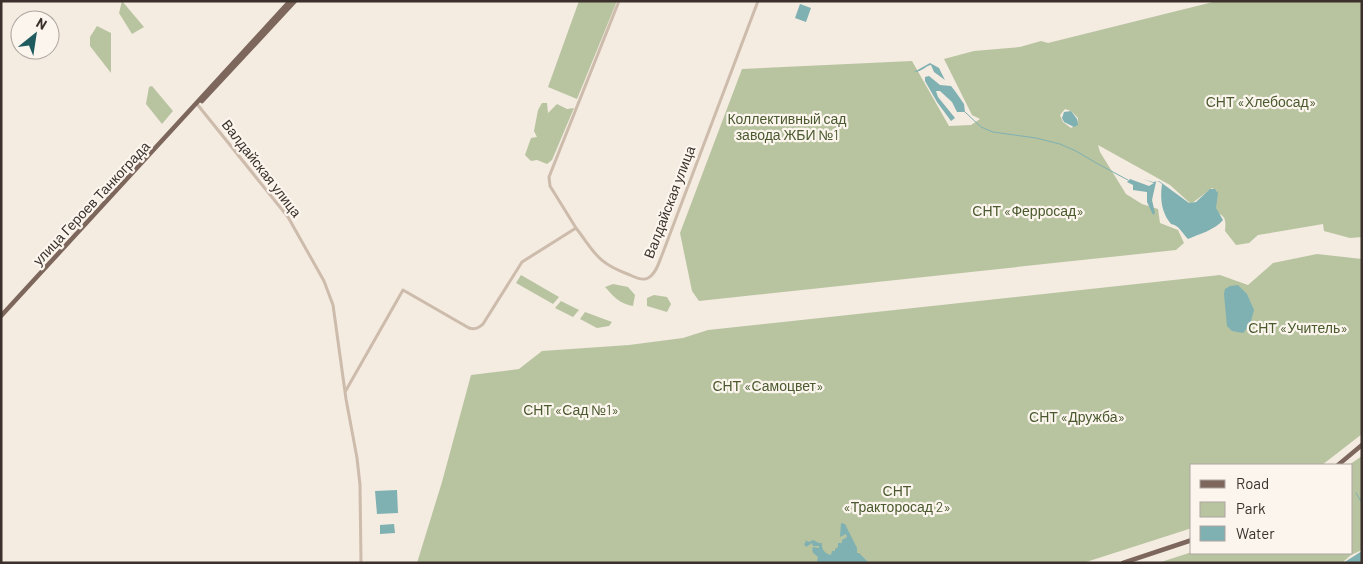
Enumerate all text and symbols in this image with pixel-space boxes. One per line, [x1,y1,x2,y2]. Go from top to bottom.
north arrow [10,10,60,60]
text: N [33,14,50,33]
park label: СНТ «Хлебосад» [1206,93,1316,110]
park label: Коллективный сад завода ЖБИ №1 [727,110,847,143]
street label: Валдайская улица [219,116,306,220]
street label: улица Героев Танкограда [29,137,153,269]
street label: Валдайская улица [640,143,698,261]
park label: СНТ «Ферросад» [972,202,1084,219]
park label: СНТ «Учитель» [1248,319,1348,336]
park label: СНТ «Самоцвет» [712,377,824,394]
park label: СНТ «Сад №1» [523,401,619,418]
park label: СНТ «Дружба» [1029,408,1125,425]
legend [1190,464,1353,554]
text: Road [1236,474,1269,492]
park label: СНТ «Тракторосад 2» [843,482,951,515]
text: Park [1236,499,1266,517]
text: Water [1236,524,1275,542]

